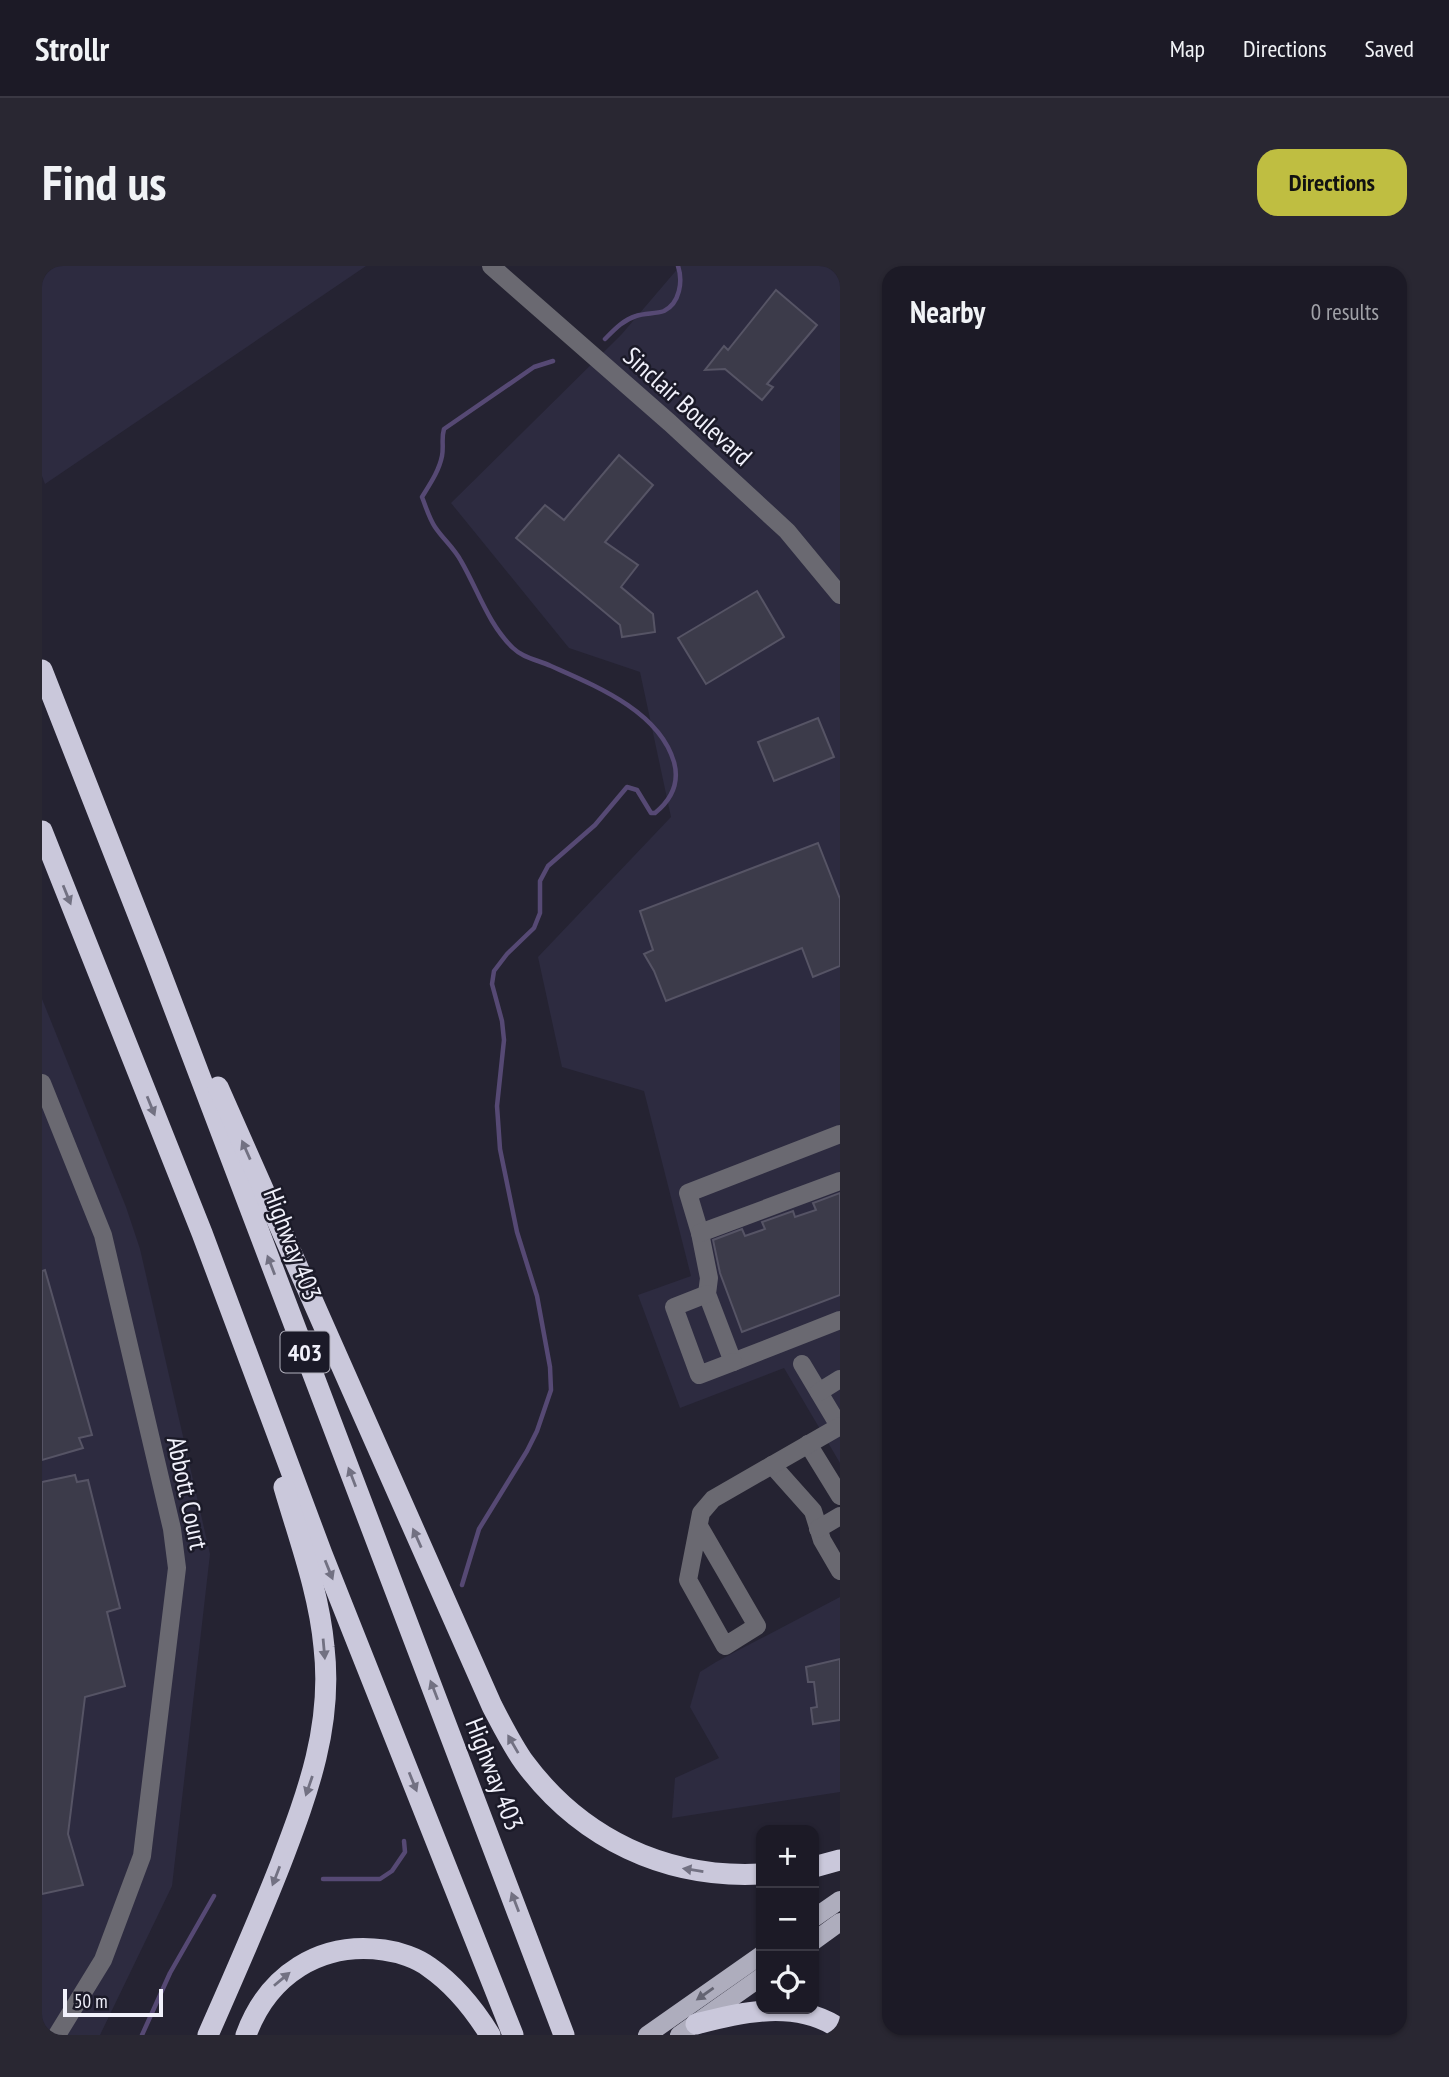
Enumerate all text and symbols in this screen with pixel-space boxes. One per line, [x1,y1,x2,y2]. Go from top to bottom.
text: Strollr [35,27,109,70]
text: Map [1170,33,1205,64]
text: Directions [1243,33,1327,64]
text: Saved [1365,33,1414,64]
button: Directions [1257,149,1407,216]
text: Find us [42,150,166,214]
text: Nearby [910,292,985,331]
text: 0 results [1311,297,1379,326]
street label: Sinclair Boulevard [617,339,759,473]
one-way arrow [62,885,73,906]
one-way arrow [146,1096,157,1117]
one-way arrow [240,1140,251,1161]
street label: Highway 403 [257,1183,329,1305]
one-way arrow [266,1254,277,1275]
road number: 403 [280,1332,330,1372]
street label: Abbott Court [160,1434,216,1552]
one-way arrow [347,1467,358,1488]
one-way arrow [411,1527,422,1548]
one-way arrow [324,1560,335,1581]
one-way arrow [319,1638,330,1660]
one-way arrow [428,1679,439,1700]
street label: Highway 403 [459,1713,531,1835]
one-way arrow [507,1734,519,1753]
one-way arrow [407,1772,418,1793]
one-way arrow [304,1775,314,1796]
map controls [756,1825,819,2014]
button: + [756,1825,819,1888]
one-way arrow [682,1864,704,1875]
one-way arrow [270,1866,281,1887]
button: − [756,1888,819,1951]
one-way arrow [509,1892,520,1913]
button: locate [756,1951,819,2014]
one-way arrow [274,1972,291,1987]
scale bar [63,1986,163,2018]
one-way arrow [696,1987,714,2001]
text: 50 m [74,1989,108,2013]

